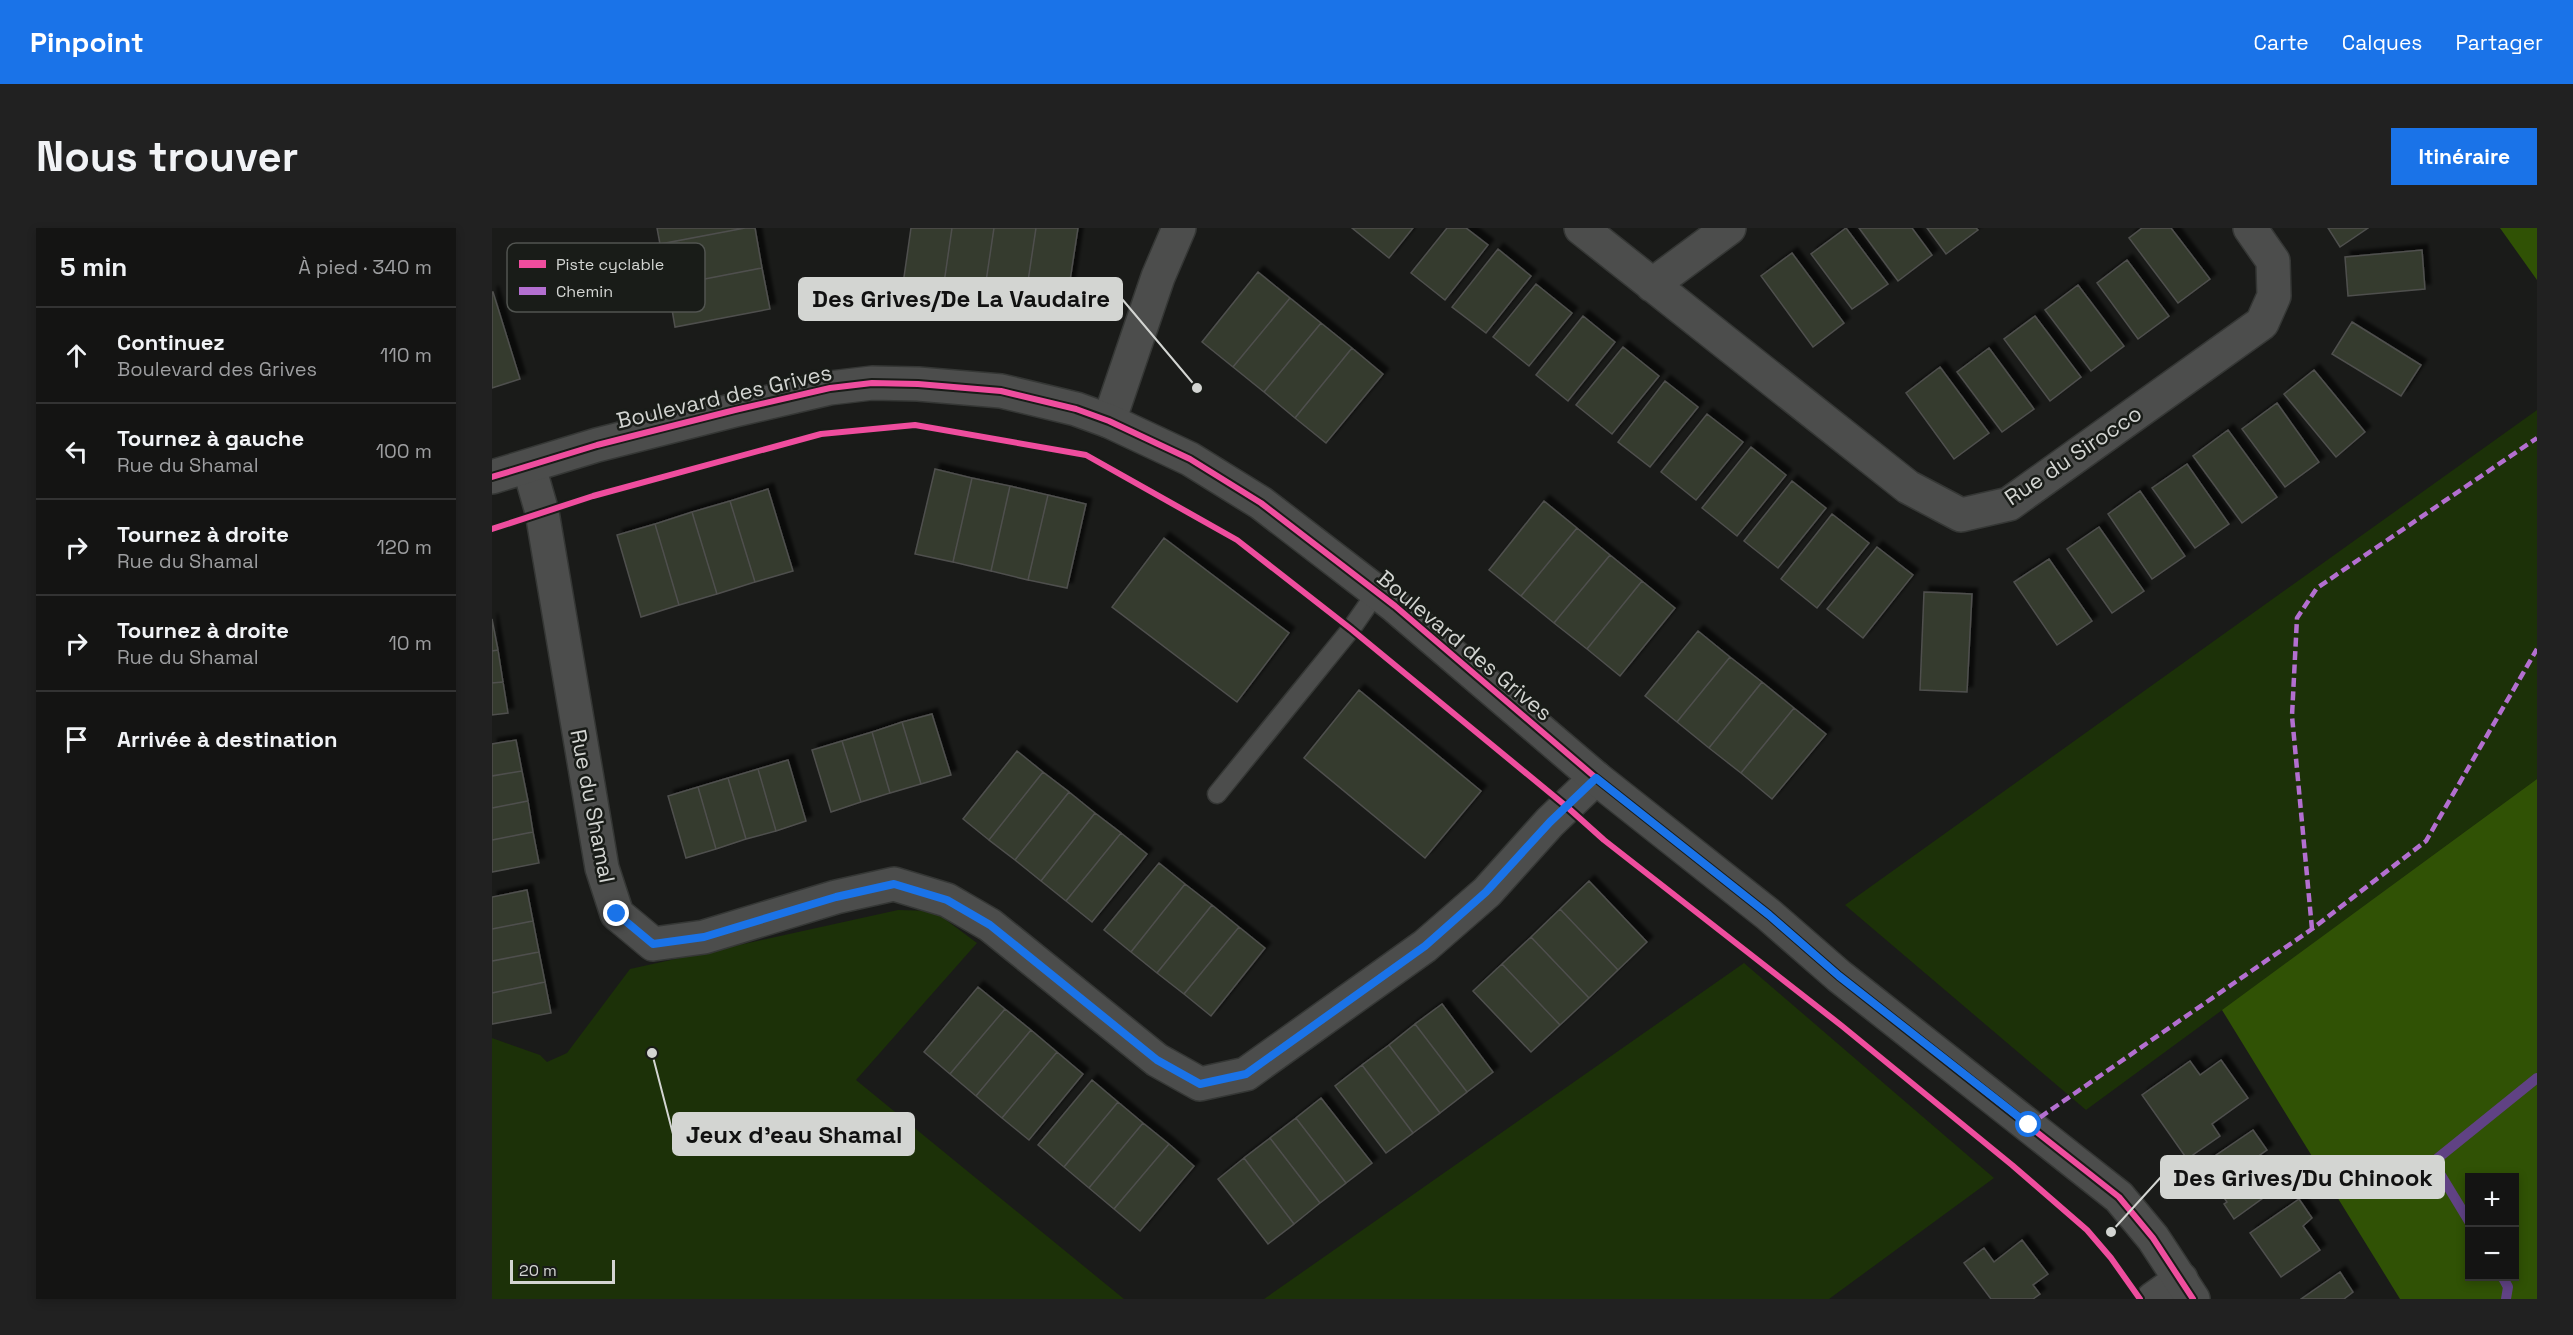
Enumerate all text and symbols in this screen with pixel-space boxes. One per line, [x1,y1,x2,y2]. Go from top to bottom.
text: Pinpoint [30,24,144,60]
text: Carte [2254,29,2309,56]
text: Calques [2342,29,2422,56]
text: Partager [2455,29,2543,56]
button: Itinéraire [2391,128,2537,185]
text: Nous trouver [36,130,298,183]
legend [507,243,705,312]
text: 5 min [60,250,127,284]
text: À pied · 340 m [298,254,432,280]
text: Piste cyclable [556,254,664,275]
callout: Des Grives/De La Vaudaire [799,278,1122,320]
text: Chemin [556,281,613,302]
text: Des Grives/De La Vaudaire [812,283,1110,314]
text: Continuez [117,328,225,356]
icon: ahead [60,339,93,372]
text: 110 m [380,342,432,368]
text: Boulevard des Grives [117,356,317,382]
street label: Boulevard des Grives [614,358,834,434]
street label: Rue du Sirocco [1999,399,2147,511]
text: Tournez à gauche [117,424,304,452]
icon: left [60,435,93,468]
text: 100 m [376,438,432,464]
text: Rue du Shamal [117,452,259,478]
text: Tournez à droite [117,520,289,548]
icon: right [60,531,93,564]
text: 120 m [376,534,432,560]
text: Rue du Shamal [117,548,259,574]
street label: Boulevard des Grives [1372,564,1558,726]
text: Tournez à droite [117,616,289,644]
icon: right [60,627,93,660]
text: 10 m [388,630,432,656]
text: Rue du Shamal [117,644,259,670]
icon: arrive [60,723,93,756]
text: Arrivée à destination [117,725,338,753]
street label: Rue du Shamal [564,727,622,885]
route end [603,900,629,926]
route start [2015,1111,2041,1137]
callout: Jeux d'eau Shamal [673,1113,914,1155]
text: Jeux d'eau Shamal [686,1119,902,1150]
callout: Des Grives/Du Chinook [2161,1156,2444,1198]
text: Des Grives/Du Chinook [2173,1162,2433,1193]
map controls [2465,1173,2519,1281]
button: + [2465,1173,2519,1227]
button: − [2465,1227,2519,1281]
scale bar [510,1257,615,1284]
text: 20 m [519,1260,557,1281]

